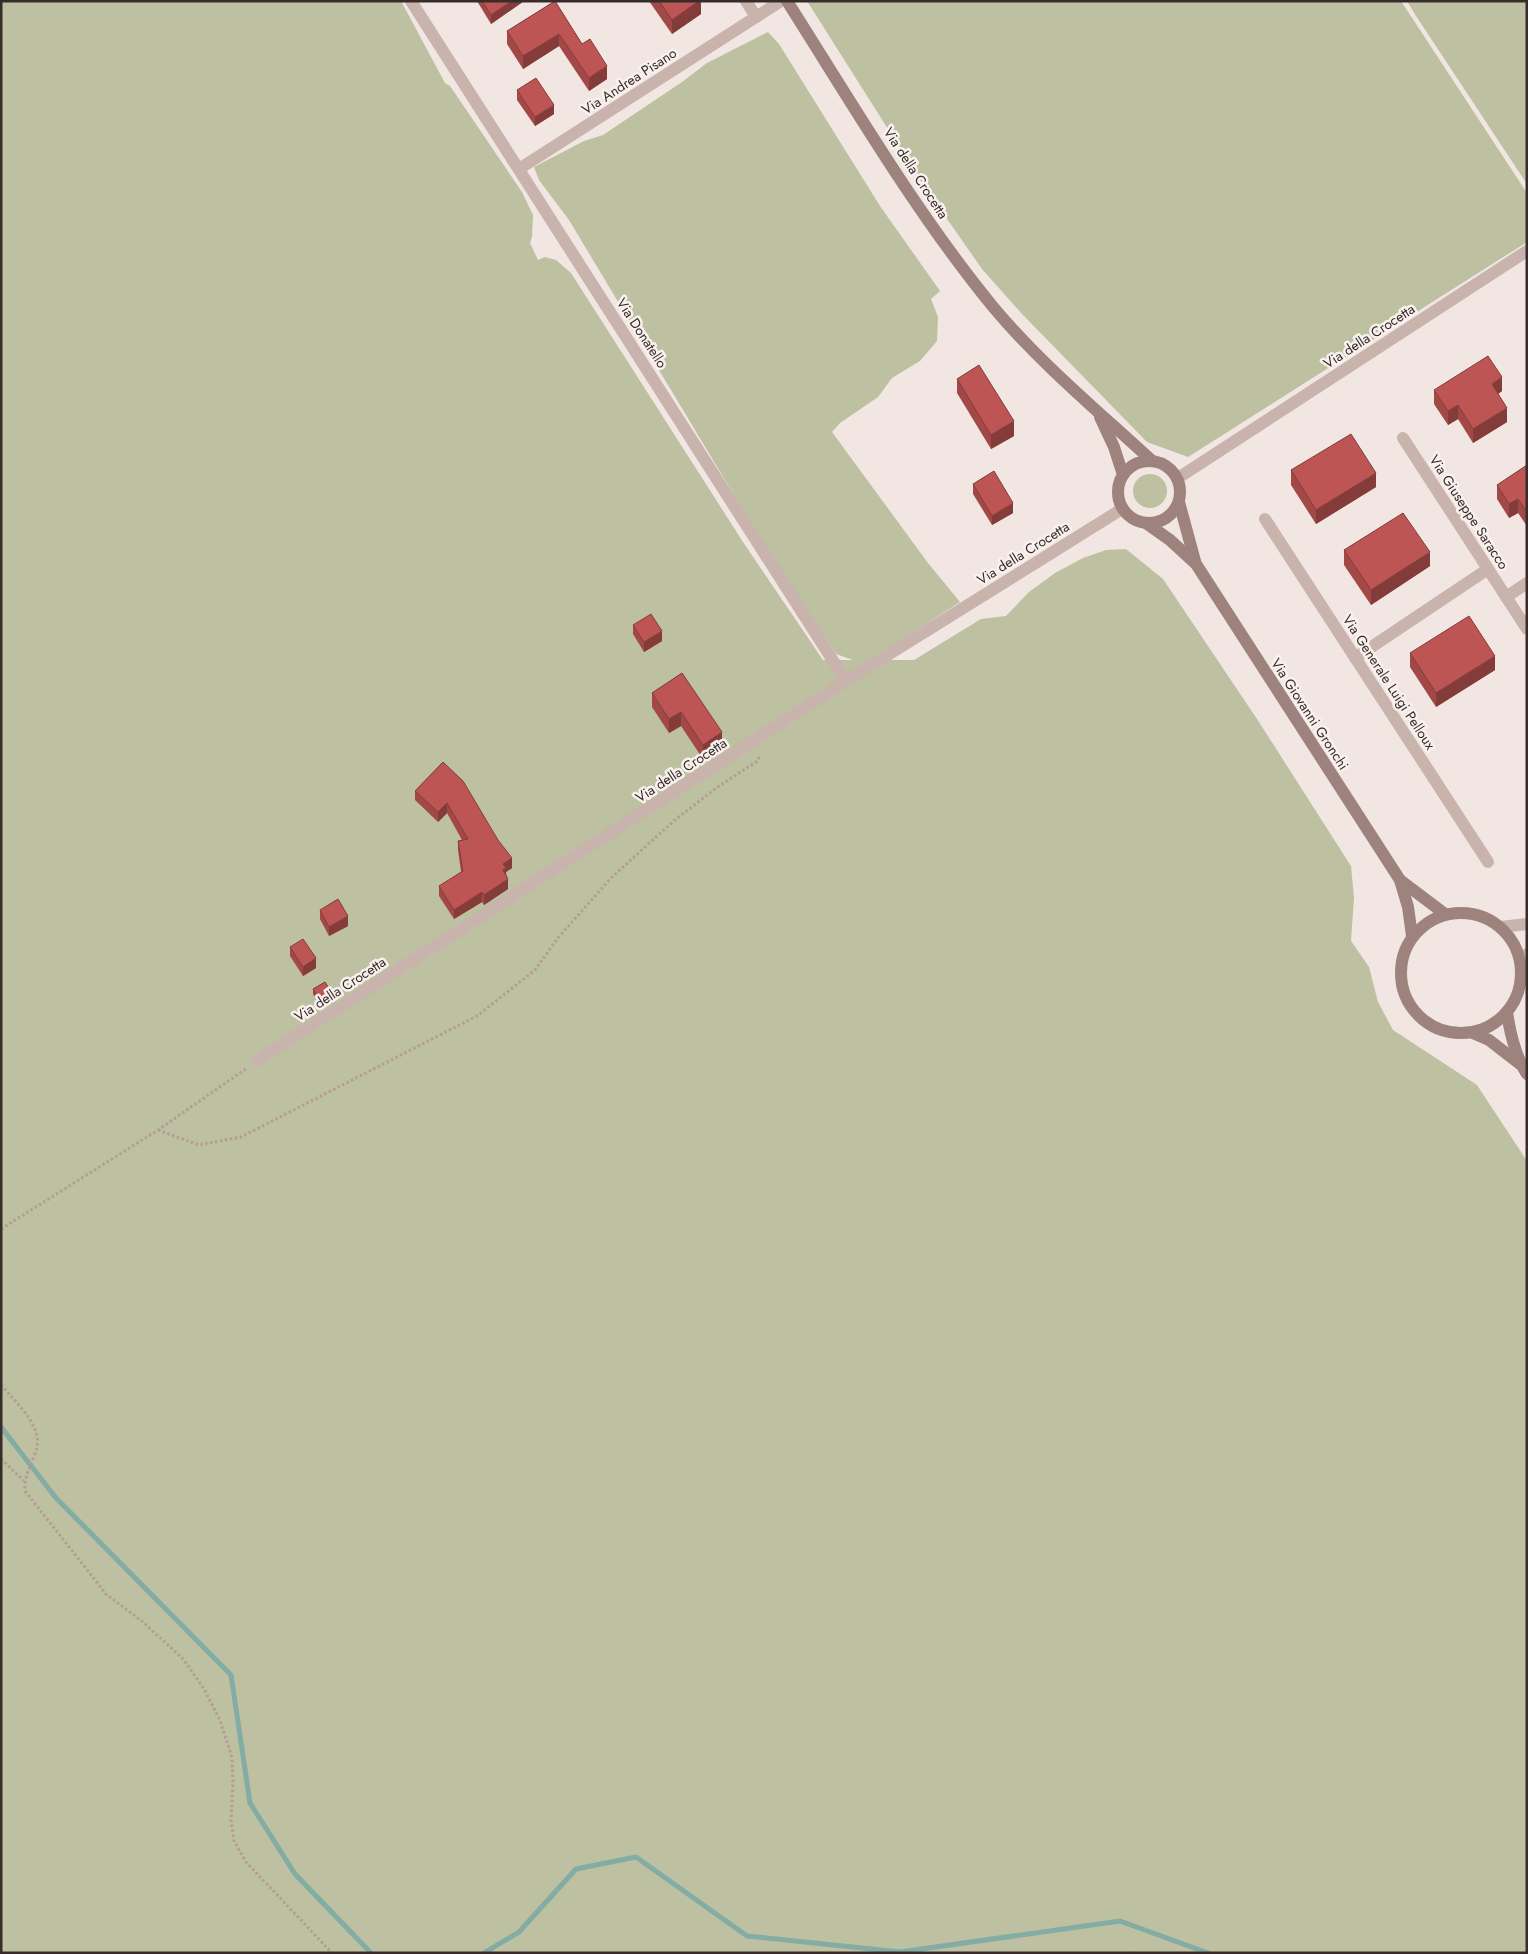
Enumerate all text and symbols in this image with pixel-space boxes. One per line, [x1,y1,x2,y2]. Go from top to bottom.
street label: Via Andrea Pisano [578,43,681,119]
street label: Via della Crocetta [879,123,953,223]
street label: Via Donatello [612,294,672,372]
street label: Via della Crocetta [1319,299,1419,373]
street label: Via Giuseppe Saracco [1424,451,1514,573]
street label: Via della Crocetta [973,517,1073,589]
street label: Via Generale Luigi Pelloux [1338,611,1440,753]
street label: Via Giovanni Gronchi [1266,654,1354,774]
street label: Via della Crocetta [631,733,731,807]
street label: Via della Crocetta [290,952,390,1026]

